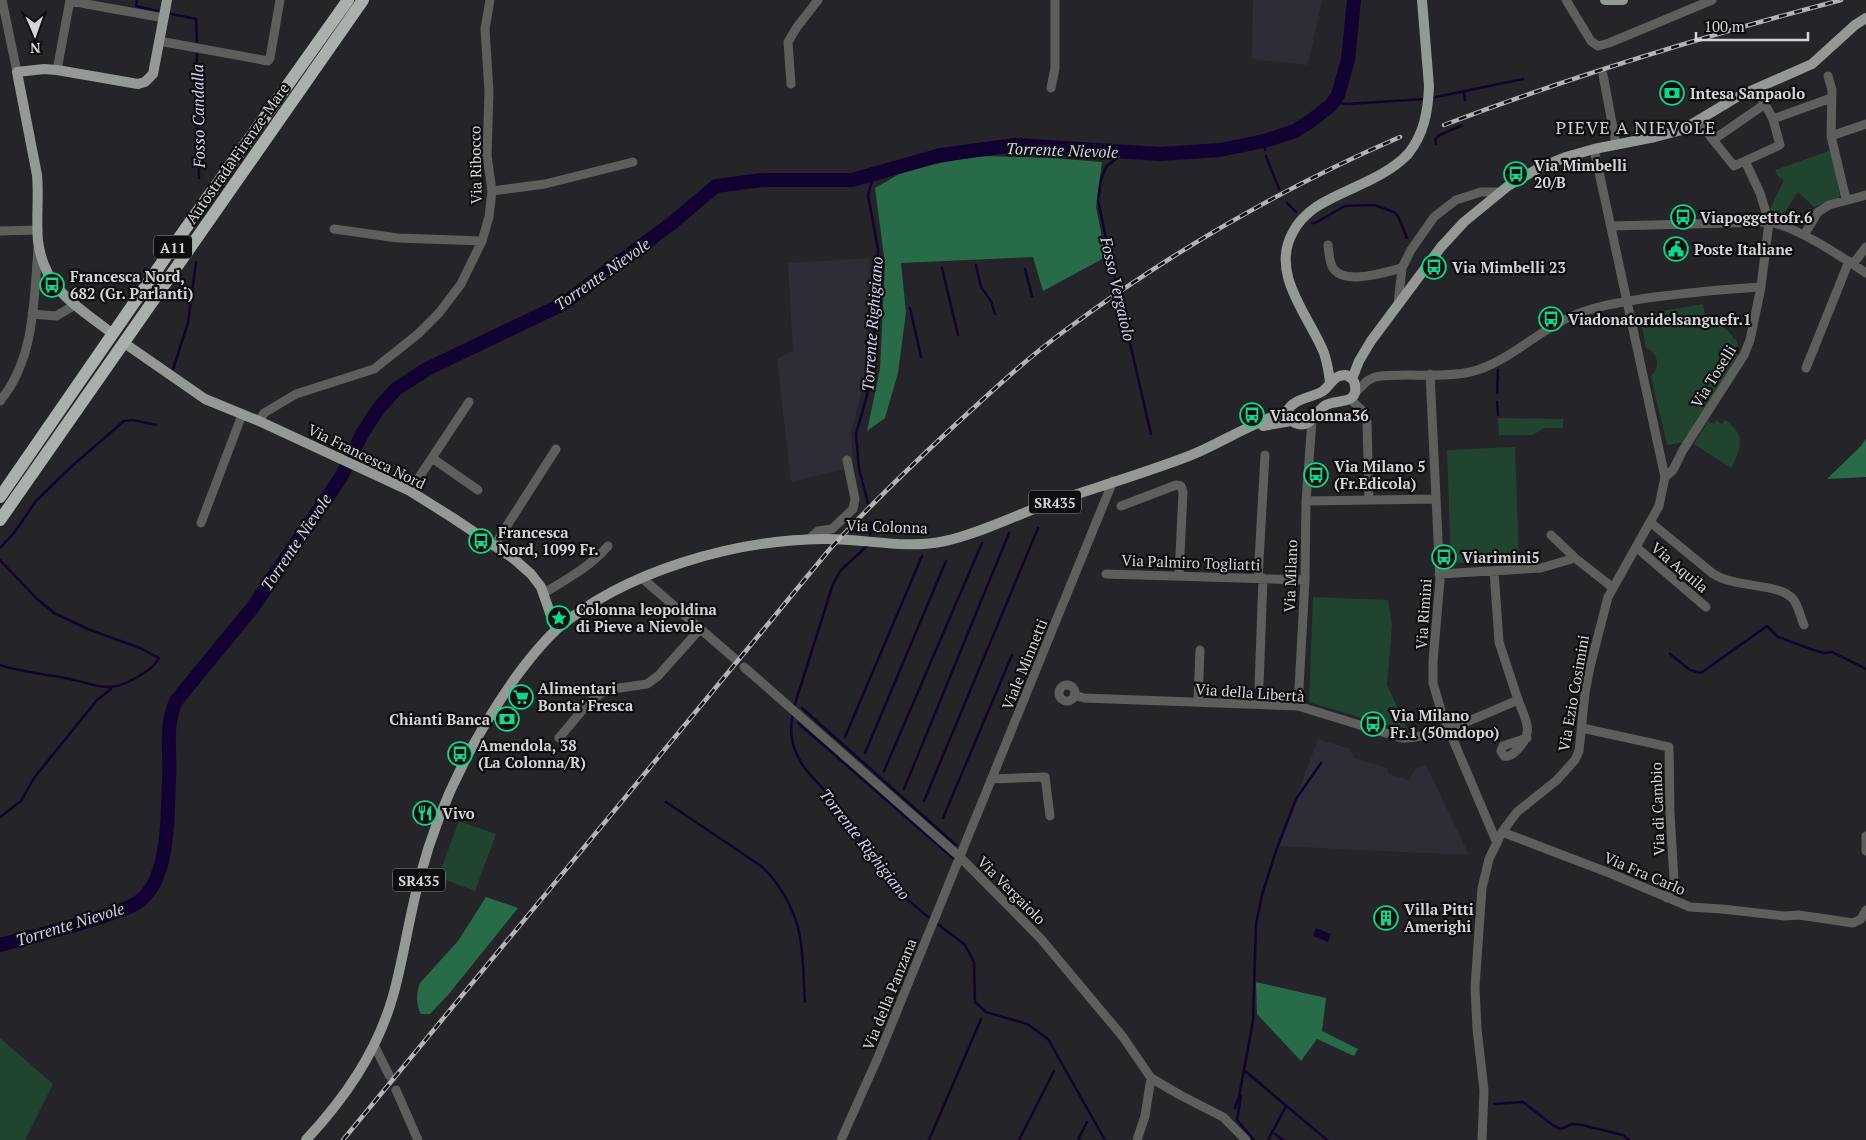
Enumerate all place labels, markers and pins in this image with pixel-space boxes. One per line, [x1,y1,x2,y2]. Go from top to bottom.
bank icon: Intesa Sanpaolo [1659,80,1685,106]
place label: Intesa Sanpaolo [1690,83,1805,103]
place label: Via Mimbelli 20/B [1534,155,1627,192]
bus stop icon: Via Mimbelli 20/B [1503,161,1529,187]
bus stop icon: Viapoggettofr.6 [1670,204,1696,230]
place label: Viapoggettofr.6 [1700,207,1813,227]
public building icon: Poste Italiane [1663,236,1689,262]
place label: Poste Italiane [1694,239,1793,259]
bus stop icon: Via Mimbelli 23 [1421,254,1447,280]
place label: Via Mimbelli 23 [1452,257,1566,277]
place label: Francesca Nord, 682 (Gr. Parlanti) [70,266,193,303]
bus stop icon: Francesca Nord, 682 (Gr. Parlanti) [39,272,65,298]
bus stop icon: Viadonatoridelsanguefr.1 [1538,306,1564,332]
place label: Viadonatoridelsanguefr.1 [1568,309,1752,329]
bus stop icon: Viacolonna36 [1239,402,1265,428]
place label: Viacolonna36 [1270,405,1369,425]
place label: Via Milano 5 (Fr.Edicola) [1334,456,1426,493]
bus stop icon: Via Milano 5 (Fr.Edicola) [1303,462,1329,488]
place label: Francesca Nord, 1099 Fr. [498,522,599,559]
bus stop icon: Francesca Nord, 1099 Fr. [468,528,494,554]
bus stop icon: Viarimini5 [1431,544,1457,570]
place label: Viarimini5 [1462,547,1540,567]
place label: Colonna leopoldina di Pieve a Nievole [576,599,718,636]
place icon: Colonna leopoldina di Pieve a Nievole [546,605,572,631]
place label: Alimentari Bonta' Fresca [538,678,634,715]
supermarket icon: Alimentari Bonta' Fresca [508,684,534,710]
place label: Via Milano Fr.1 (50mdopo) [1390,705,1499,742]
bank icon: Chianti Banca [494,706,520,732]
place label: Chianti Banca [389,709,491,729]
bus stop icon: Via Milano Fr.1 (50mdopo) [1360,711,1386,737]
place label: Amendola, 38 (La Colonna/R) [478,735,586,772]
bus stop icon: Amendola, 38 (La Colonna/R) [447,741,473,767]
restaurant icon: Vivo [412,800,438,826]
place label: Vivo [442,803,475,823]
place label: Villa Pitti Amerighi [1404,899,1474,936]
building icon: Villa Pitti Amerighi [1373,905,1399,931]

